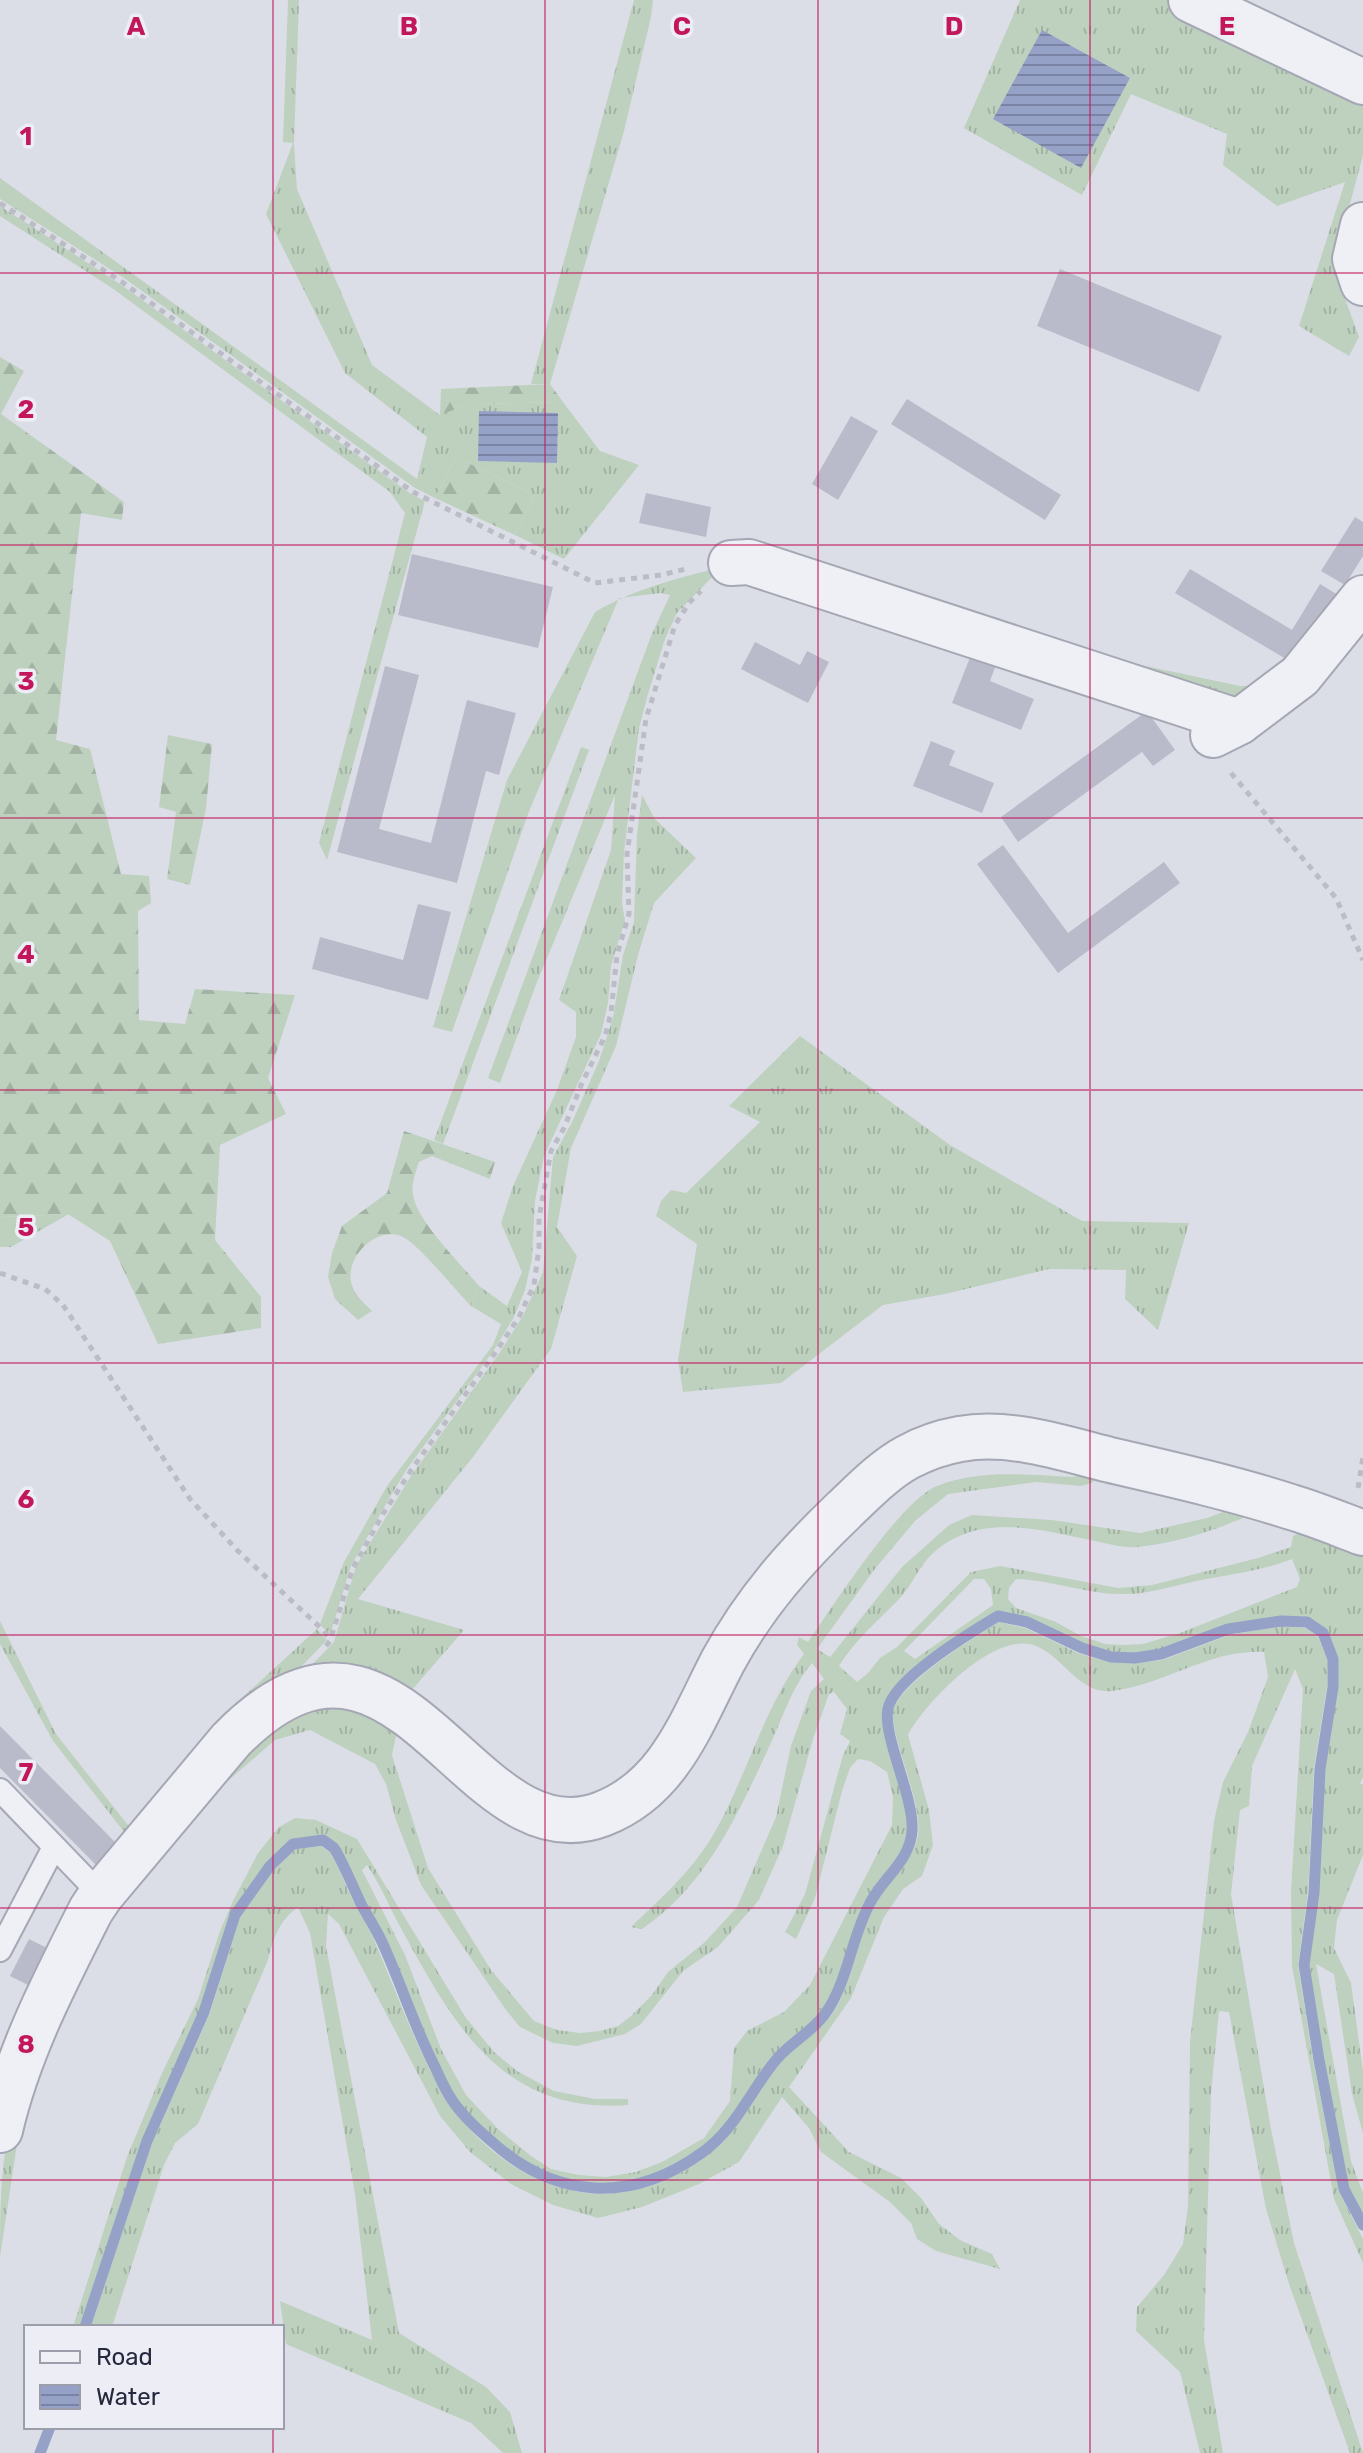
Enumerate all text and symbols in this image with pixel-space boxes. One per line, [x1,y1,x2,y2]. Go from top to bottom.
text: A [127,11,146,42]
text: B [400,11,418,42]
text: C [673,11,691,42]
text: D [945,11,963,42]
text: E [1219,11,1235,42]
text: 1 [20,121,32,152]
text: 2 [18,394,34,425]
text: 3 [17,666,35,697]
text: 4 [17,939,35,970]
text: 5 [18,1212,34,1243]
text: 6 [18,1484,35,1515]
text: 7 [19,1757,34,1788]
text: 8 [17,2029,35,2060]
legend [24,2325,284,2429]
text: Road [96,2343,153,2371]
text: Water [96,2383,160,2411]

